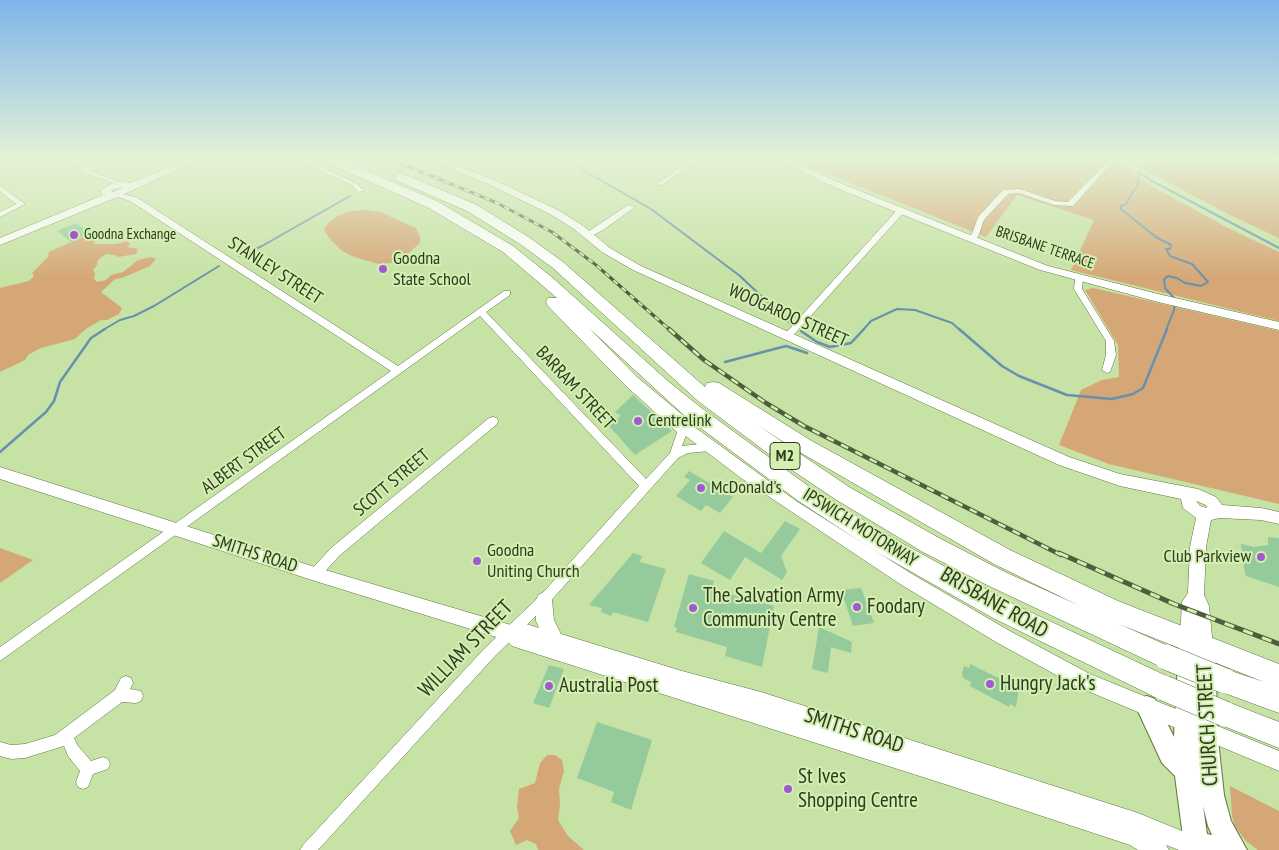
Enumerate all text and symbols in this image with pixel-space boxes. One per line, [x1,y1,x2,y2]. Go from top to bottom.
street label: BRISBANE TERRACE [993,223,1097,273]
place label: Goodna Exchange [84,226,176,244]
marker: Goodna Exchange [68,229,80,241]
street label: STANLEY STREET [224,233,326,309]
place label: Goodna State School [393,248,471,290]
marker: Goodna State School [377,263,389,275]
street label: WOOGAROO STREET [725,280,851,352]
street label: BARRAM STREET [531,342,619,434]
place label: Centrelink [648,410,711,432]
marker: Centrelink [632,415,644,427]
street label: ALBERT STREET [197,423,291,499]
road number: M2 [770,442,800,470]
street label: SCOTT STREET [349,445,435,521]
place label: McDonald's [711,477,782,499]
marker: McDonald's [695,482,707,494]
street label: IPSWICH MOTORWAY [799,484,921,572]
street label: SMITHS ROAD [210,530,300,578]
place label: Goodna Uniting Church [487,540,580,582]
place label: Club Parkview [1164,546,1251,568]
marker: Club Parkview [1255,551,1267,563]
marker: Goodna Uniting Church [471,555,483,567]
street label: BRISBANE ROAD [936,562,1052,644]
place label: The Salvation Army Community Centre [703,583,844,633]
place label: Foodary [867,594,925,620]
street label: WILLIAM STREET [414,595,518,703]
marker: Foodary [851,601,863,613]
marker: The Salvation Army Community Centre [687,602,699,614]
street label: CHURCH STREET [1192,663,1224,787]
place label: Hungry Jack's [1000,671,1096,697]
place label: Australia Post [559,673,658,699]
marker: Hungry Jack's [984,678,996,690]
marker: Australia Post [543,680,555,692]
street label: SMITHS ROAD [801,703,907,759]
place label: St Ives Shopping Centre [798,764,918,814]
marker: St Ives Shopping Centre [782,783,794,795]

